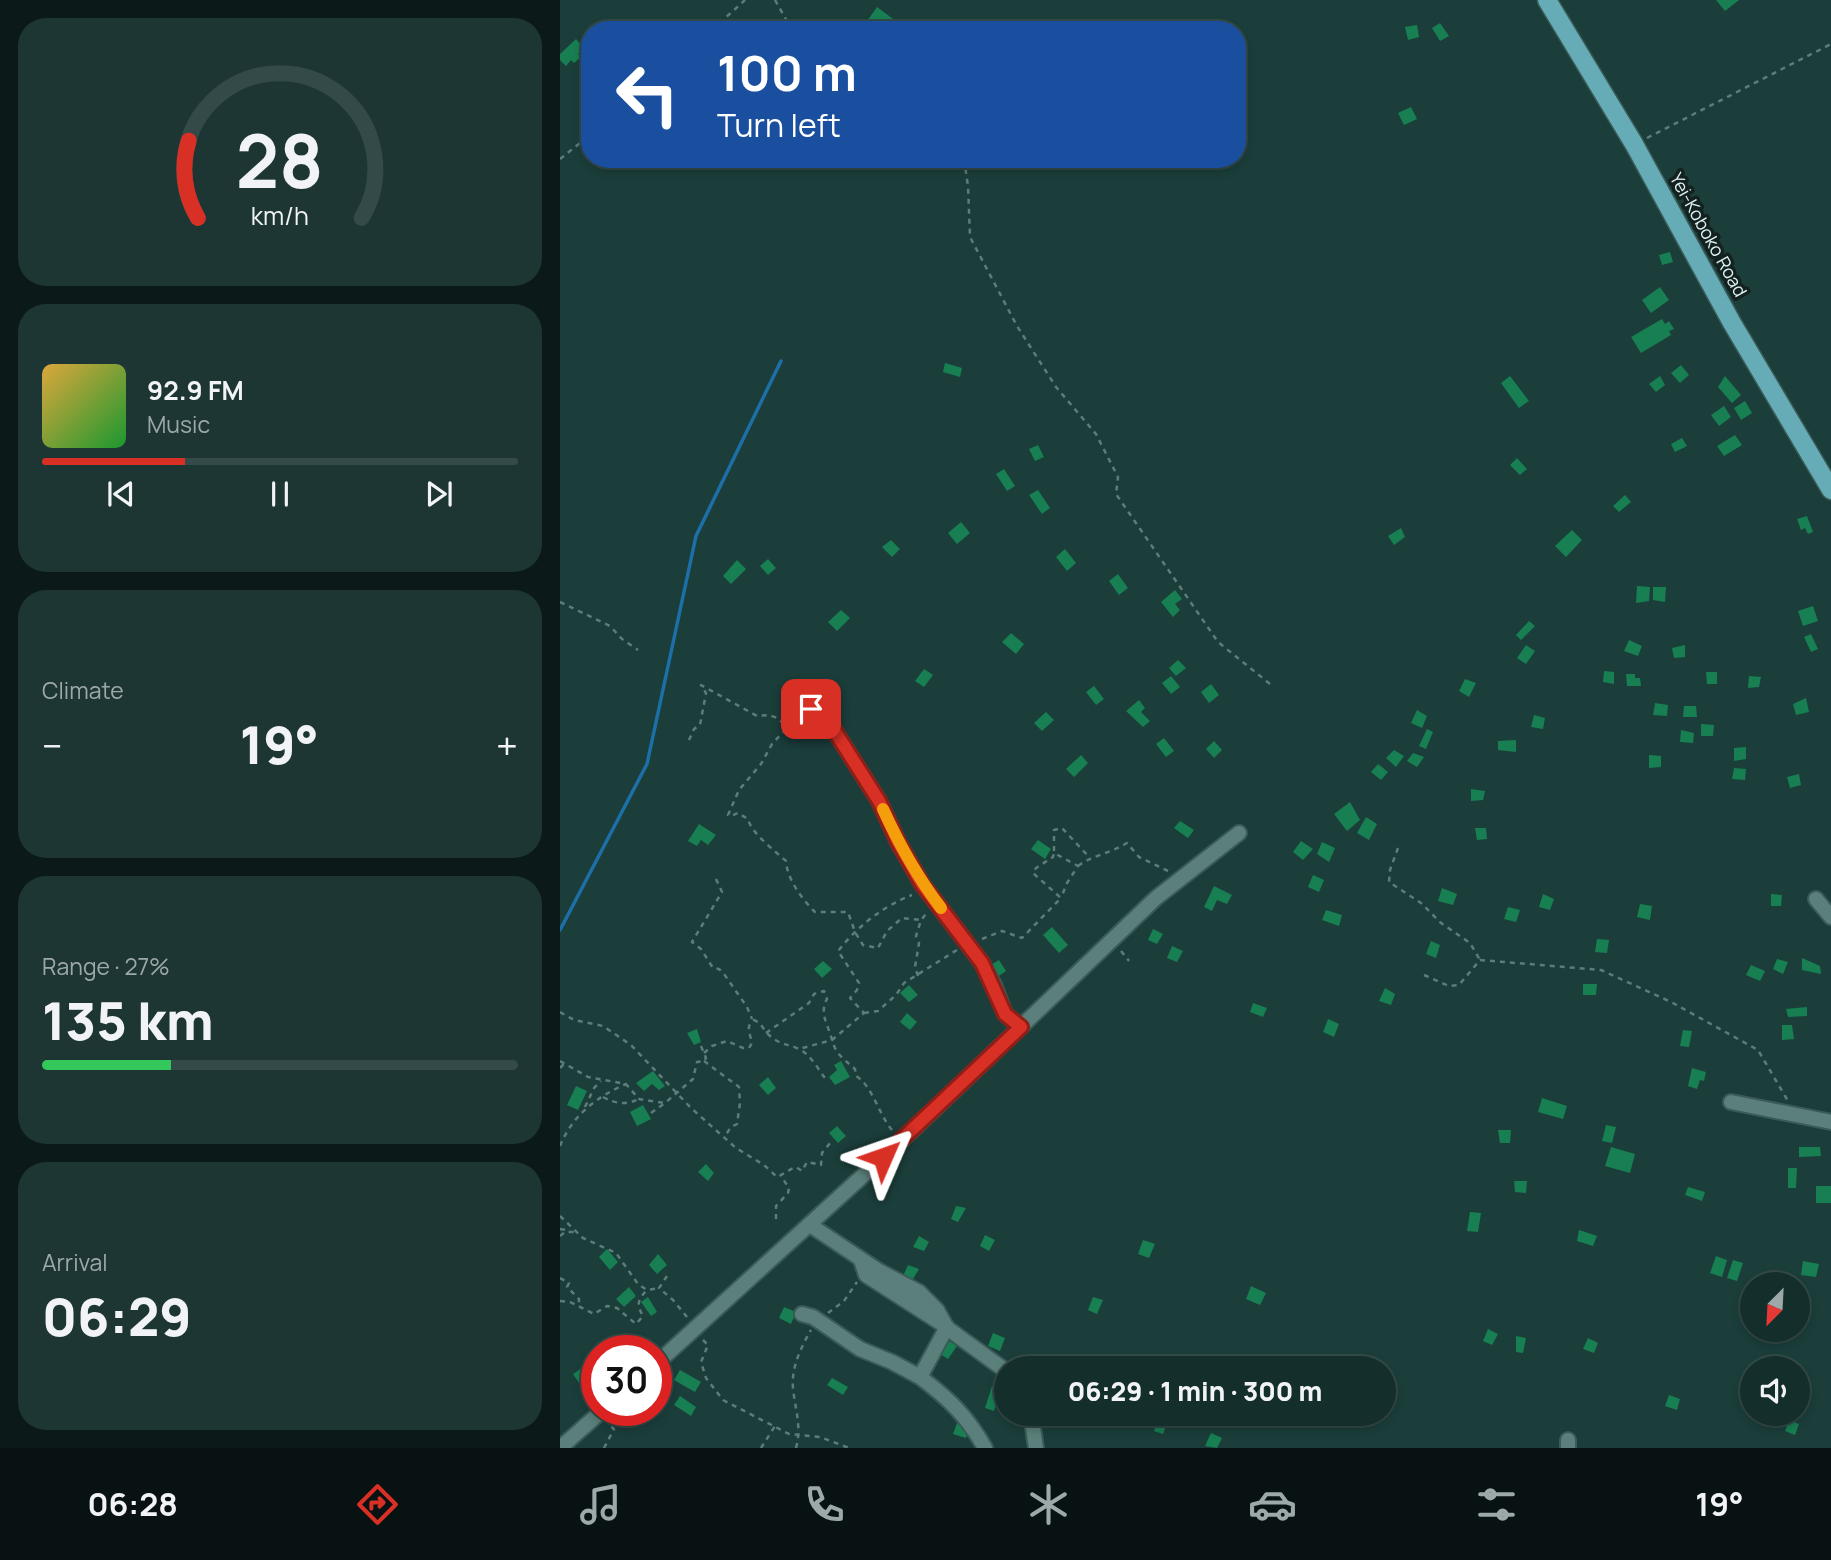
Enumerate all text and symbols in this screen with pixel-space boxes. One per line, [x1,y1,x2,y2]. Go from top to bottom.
text: 100 m [717,39,857,106]
icon: left [602,49,693,140]
text: Turn left [717,103,841,147]
text: 28 [236,110,324,210]
street label: Yei-Koboko Road [1665,168,1753,301]
text: km/h [251,198,309,233]
text: 92.9 FM [147,372,244,408]
text: Music [147,408,210,440]
icon: previous [102,475,140,513]
icon: pause [261,475,299,513]
icon: next [420,475,458,513]
text: Climate [42,674,124,706]
pin [781,679,841,739]
icon: arrive [792,690,830,728]
text: 19° [240,709,319,780]
text: − [42,719,63,771]
text: + [496,719,518,771]
text: Range · 27% [42,950,170,982]
text: 135 km [42,985,214,1056]
position arrow [846,1120,920,1194]
text: Arrival [42,1246,108,1278]
north arrow [1740,1272,1810,1342]
map controls [1740,1272,1810,1426]
text: 06:29 [42,1281,192,1352]
speed limit sign: 30 [581,1335,672,1426]
button: sound [1740,1356,1810,1426]
text: 06:29 · 1 min · 300 m [1068,1373,1322,1409]
icon: directions [353,1480,402,1529]
icon: music [576,1480,625,1529]
icon: phone [800,1480,849,1529]
icon: climate [1024,1480,1073,1529]
icon: car [1248,1480,1297,1529]
icon: filters [1472,1480,1521,1529]
text: 06:28 [87,1482,178,1526]
text: 19° [1695,1482,1744,1526]

